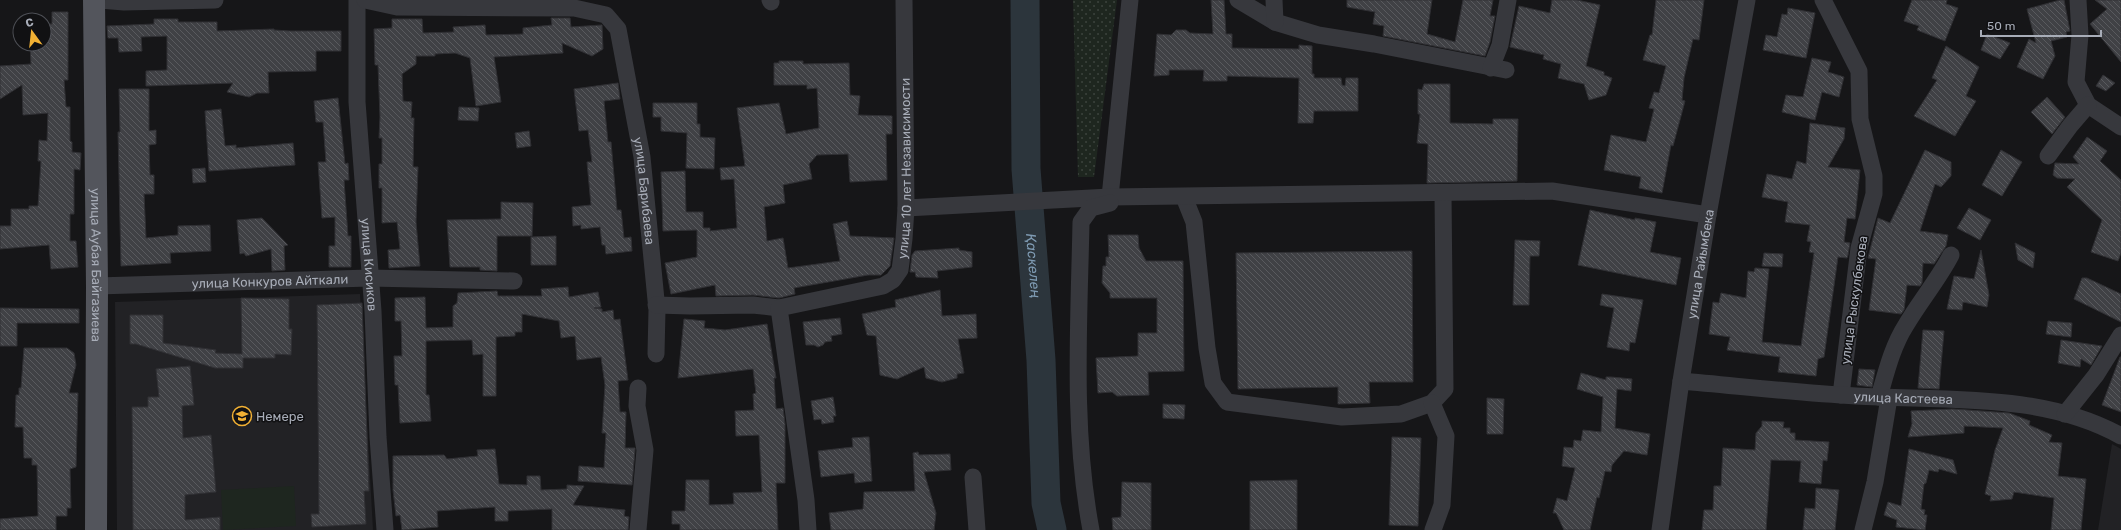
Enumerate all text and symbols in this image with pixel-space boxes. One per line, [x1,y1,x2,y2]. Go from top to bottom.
north arrow [12,12,52,52]
scale bar [1981,12,2101,38]
text: С [24,15,35,30]
text: 50 m [1987,19,2015,33]
street label: улица 10 лет Независимости [894,78,914,260]
street label: улица Барибаева [631,136,658,245]
street label: улица Аубая Байгазиева [88,188,105,342]
street label: улица Райымбека [1684,208,1716,320]
street label: улица Кисиков [358,217,380,312]
water label: Қаскелең [1023,233,1045,299]
street label: улица Рыскулбекова [1838,235,1870,365]
street label: улица Конкуров Айткали [191,271,348,291]
street label: улица Кастеева [1853,388,1953,407]
school or university icon: Немере [231,405,253,427]
place label: Немере [256,409,304,424]

